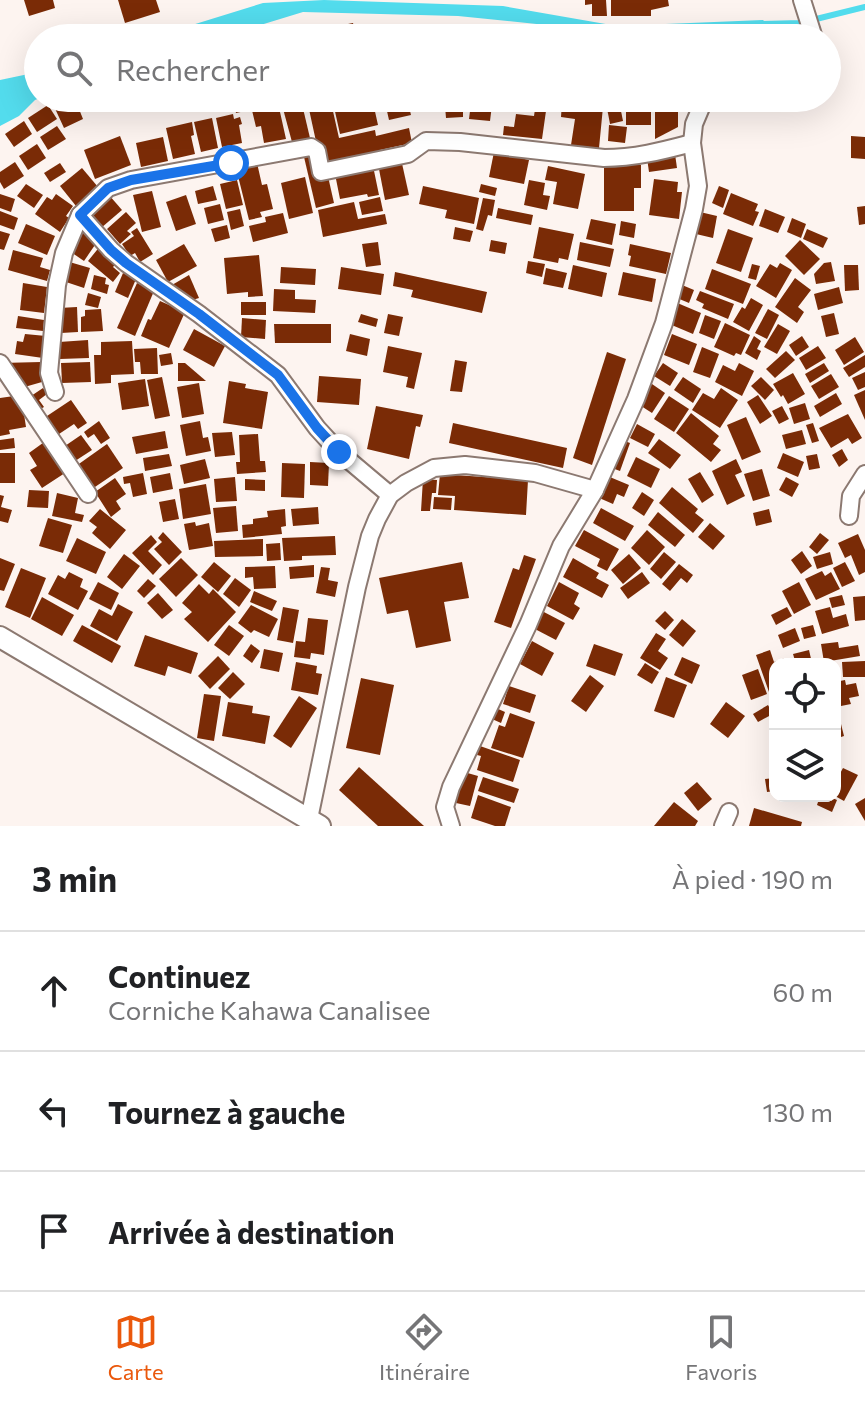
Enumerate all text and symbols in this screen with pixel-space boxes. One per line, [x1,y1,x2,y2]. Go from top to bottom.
search box [24,24,841,112]
icon: search [52,46,96,90]
text: Rechercher [116,50,270,87]
route start [213,145,249,181]
route end [321,434,357,470]
map controls [769,658,841,802]
button: locate [769,658,841,730]
button: layers [769,730,841,802]
text: 3 min [32,857,117,899]
text: À pied · 190 m [672,863,833,894]
text: Continuez [108,957,251,994]
icon: ahead [32,969,76,1013]
text: 60 m [773,976,833,1007]
text: Corniche Kahawa Canalisee [108,994,431,1025]
icon: left [32,1089,76,1133]
text: Tournez à gauche [108,1093,345,1130]
text: 130 m [762,1096,833,1127]
icon: arrive [32,1209,76,1253]
text: Arrivée à destination [108,1213,395,1250]
tab: Carte [108,1310,164,1385]
tab: Itinéraire [379,1310,470,1385]
tab: Favoris [685,1310,757,1385]

